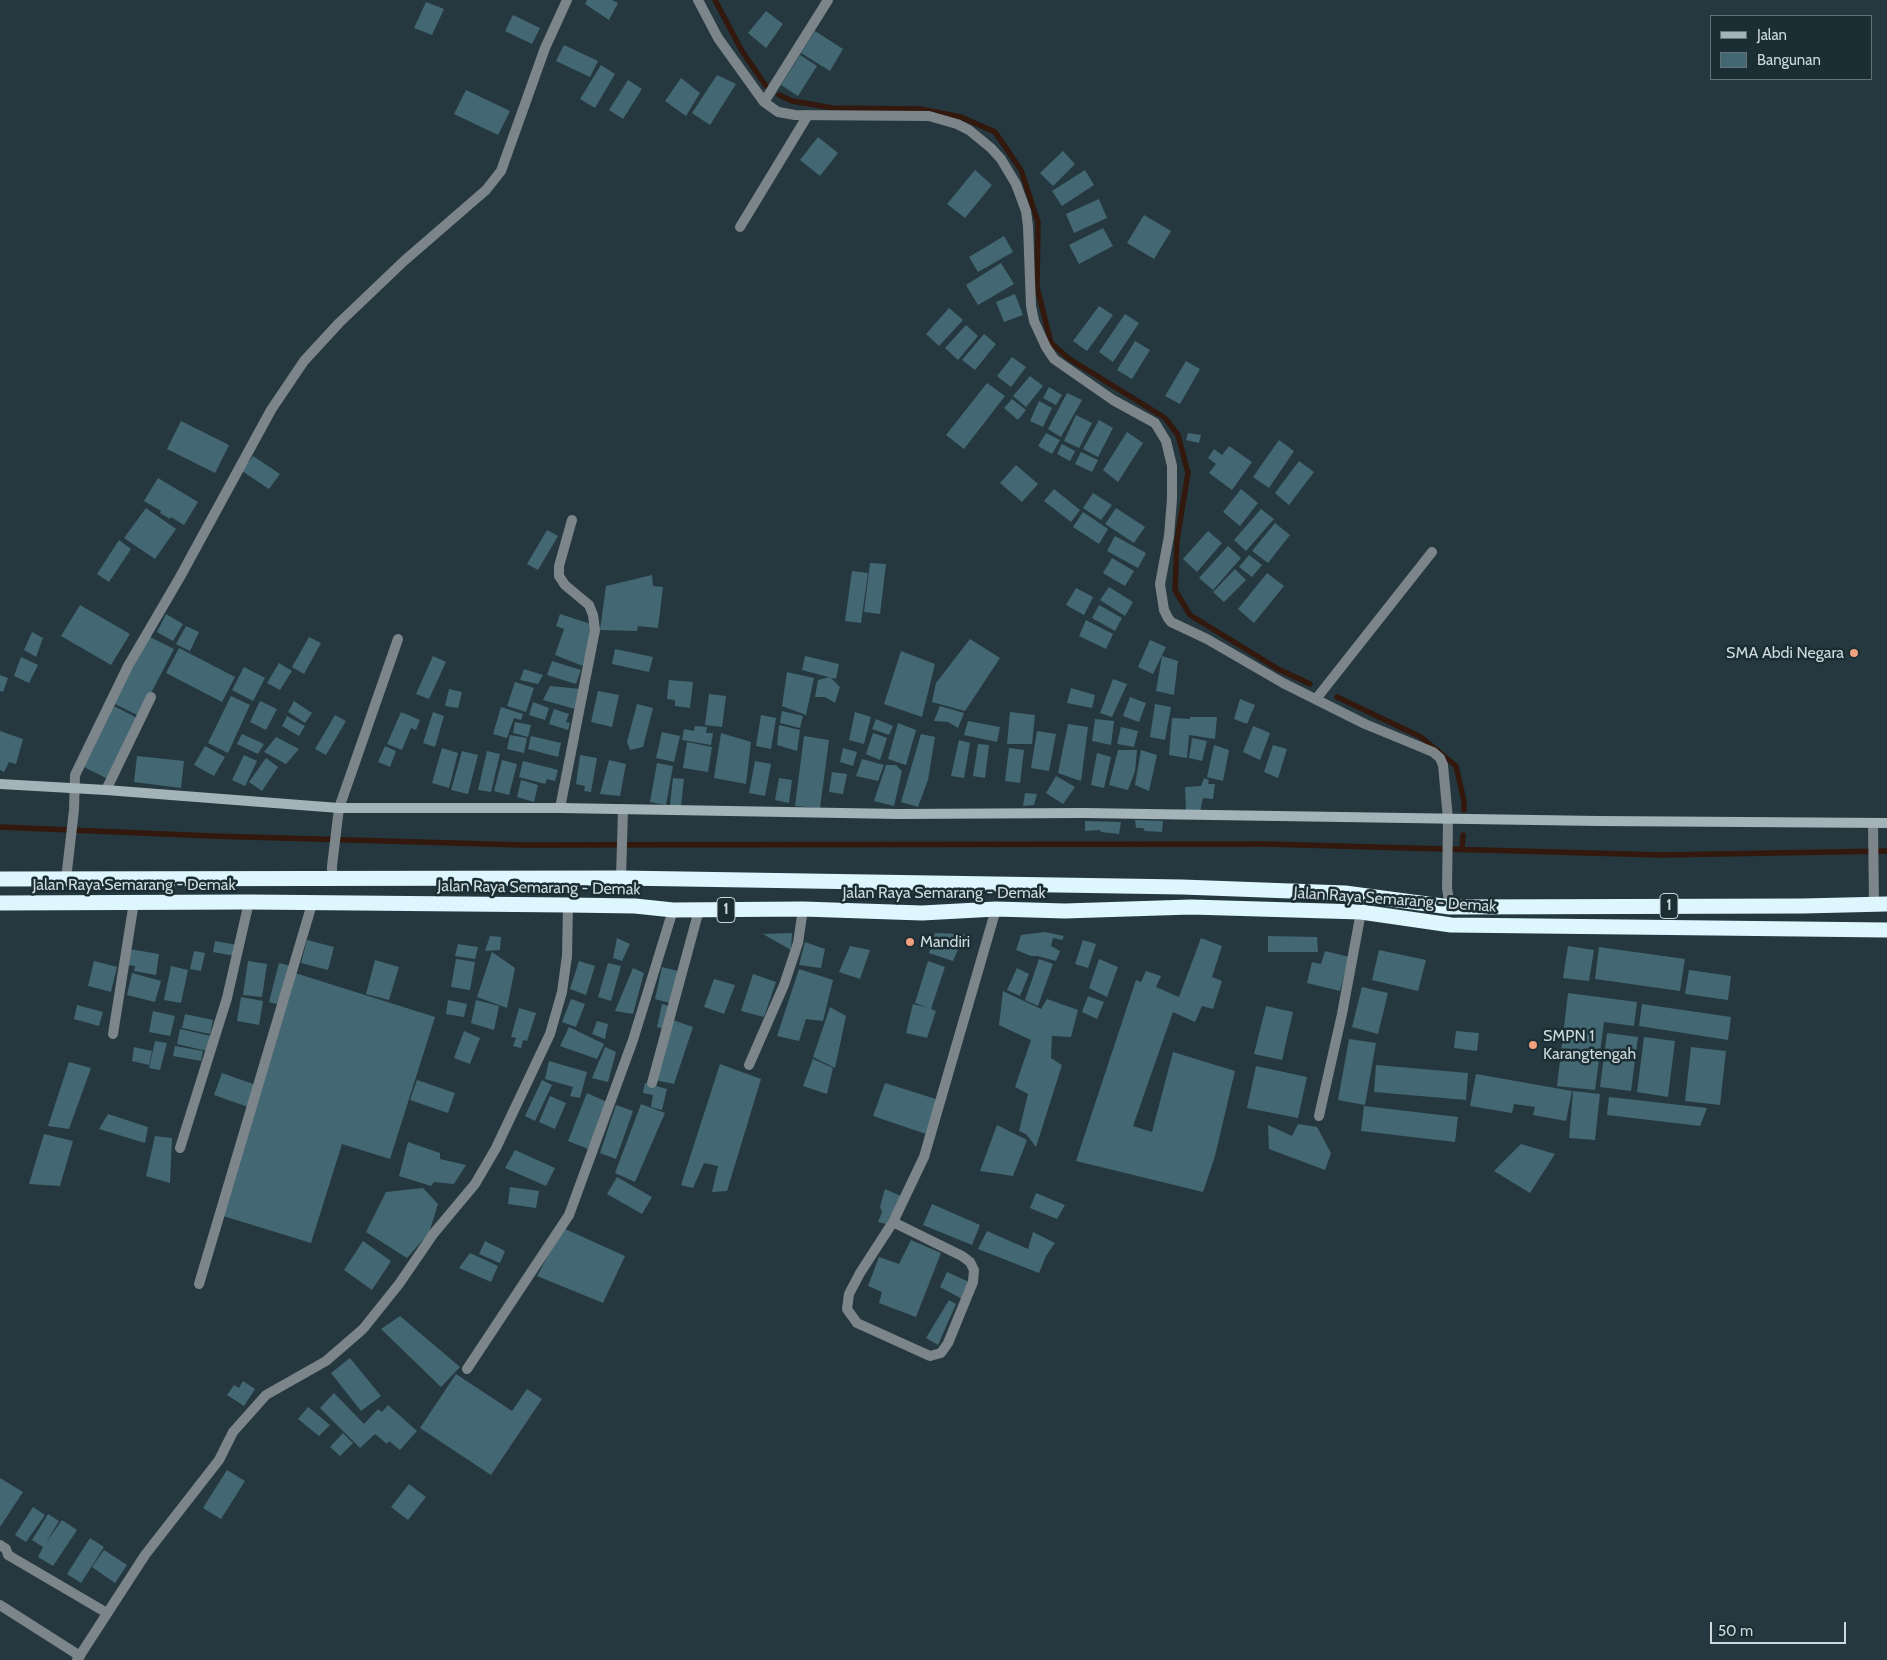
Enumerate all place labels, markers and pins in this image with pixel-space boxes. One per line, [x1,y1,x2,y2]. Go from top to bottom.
place label: SMA Abdi Negara [1726,643,1844,663]
marker: SMA Abdi Negara [1848,647,1860,659]
place label: Mandiri [920,932,970,952]
marker: Mandiri [904,936,916,948]
place label: SMPN 1 Karangtengah [1543,1026,1636,1064]
marker: SMPN 1 Karangtengah [1527,1039,1539,1051]

